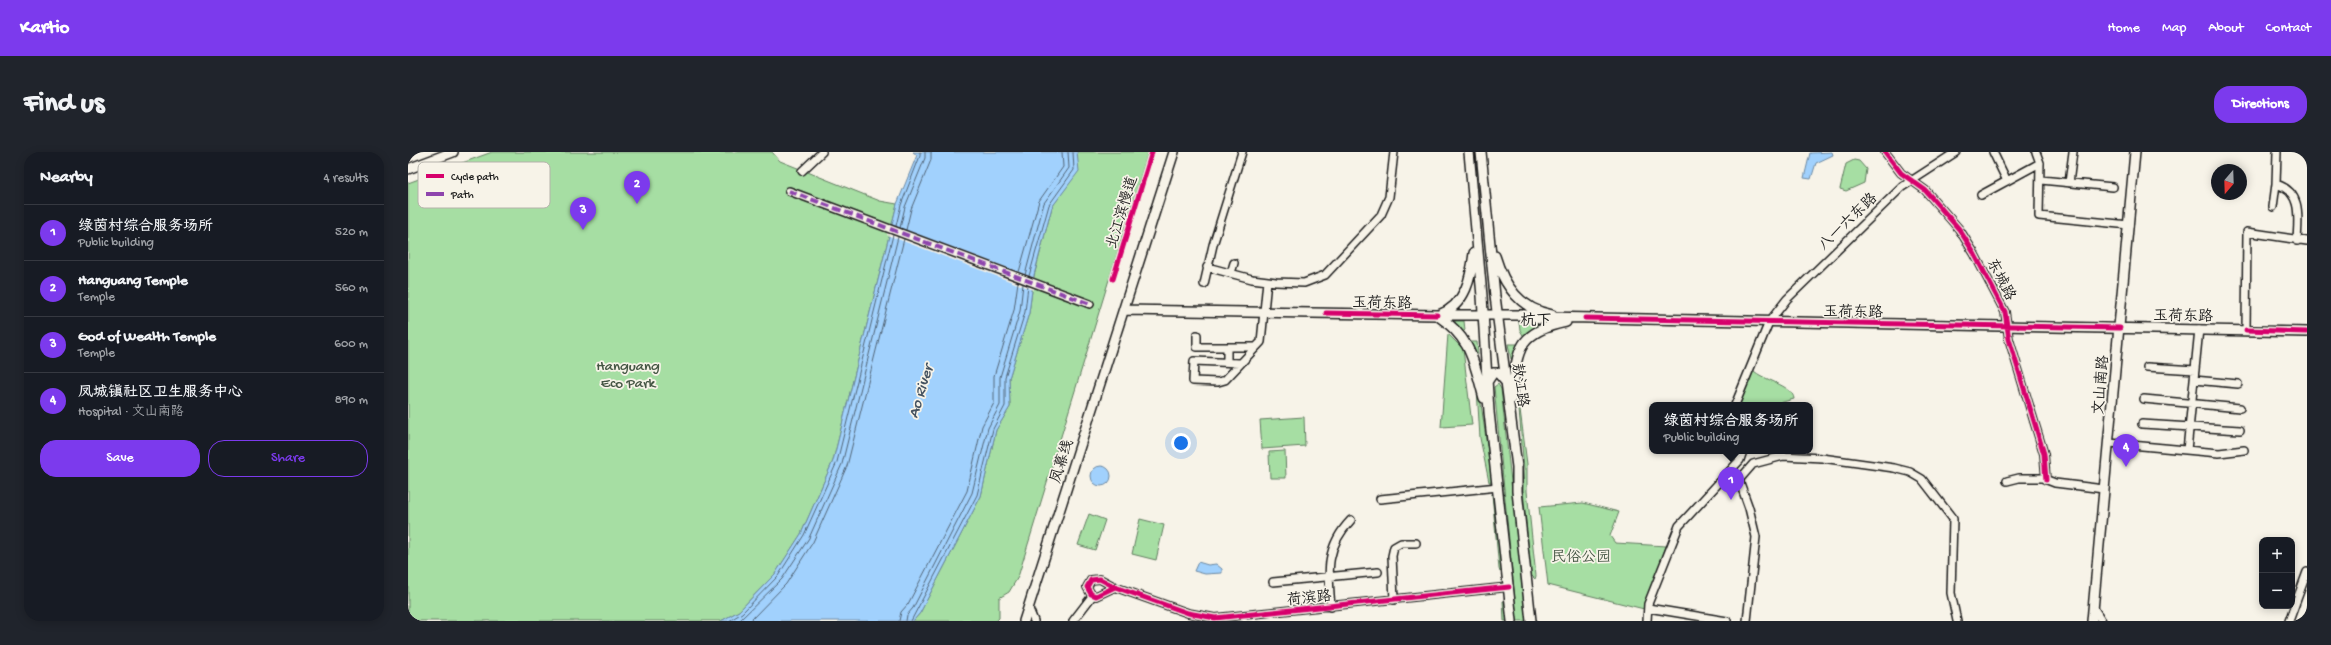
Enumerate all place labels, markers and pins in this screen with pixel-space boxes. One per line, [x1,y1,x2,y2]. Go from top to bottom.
pin: 2 [624,171,650,204]
pin: 3 [570,197,596,230]
pin: 4 [2113,434,2139,467]
pin: 1 [1718,467,1744,500]

